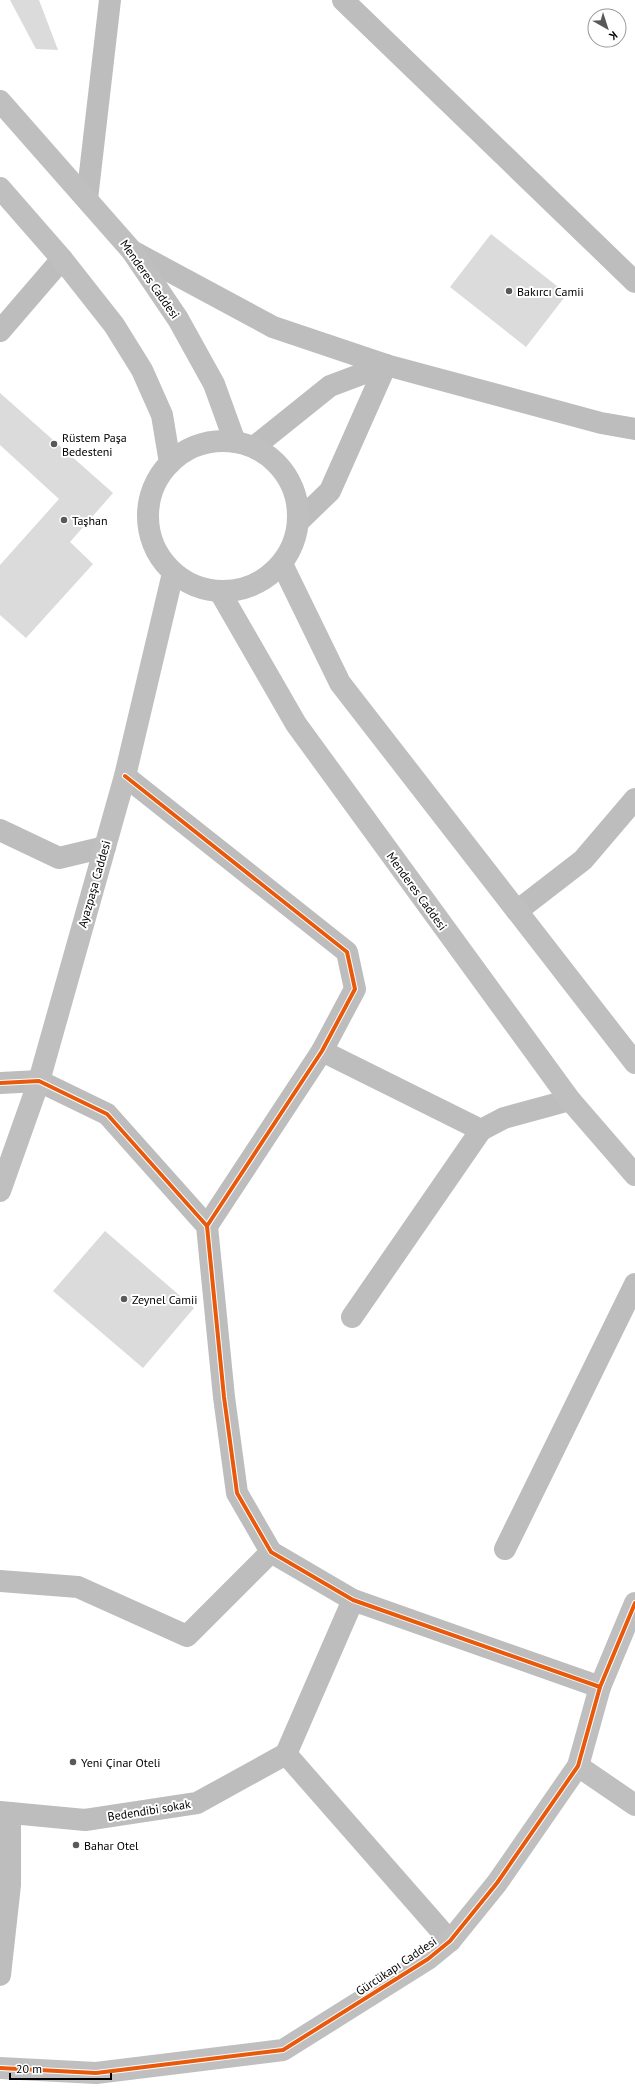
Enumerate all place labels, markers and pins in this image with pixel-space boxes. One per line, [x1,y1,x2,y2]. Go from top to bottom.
place label: Bakırcı Camii [517,284,584,299]
marker: Bakırcı Camii [504,286,514,296]
place label: Rüstem Paşa Bedesteni [62,430,127,459]
marker: Rüstem Paşa Bedesteni [49,439,59,449]
place label: Taşhan [72,513,107,528]
marker: Taşhan [59,515,69,525]
place label: Zeynel Camii [132,1292,198,1307]
marker: Zeynel Camii [119,1294,129,1304]
place label: Yeni Çinar Oteli [81,1755,161,1770]
marker: Yeni Çinar Oteli [68,1757,78,1767]
place label: Bahar Otel [84,1838,139,1853]
marker: Bahar Otel [71,1840,81,1850]

